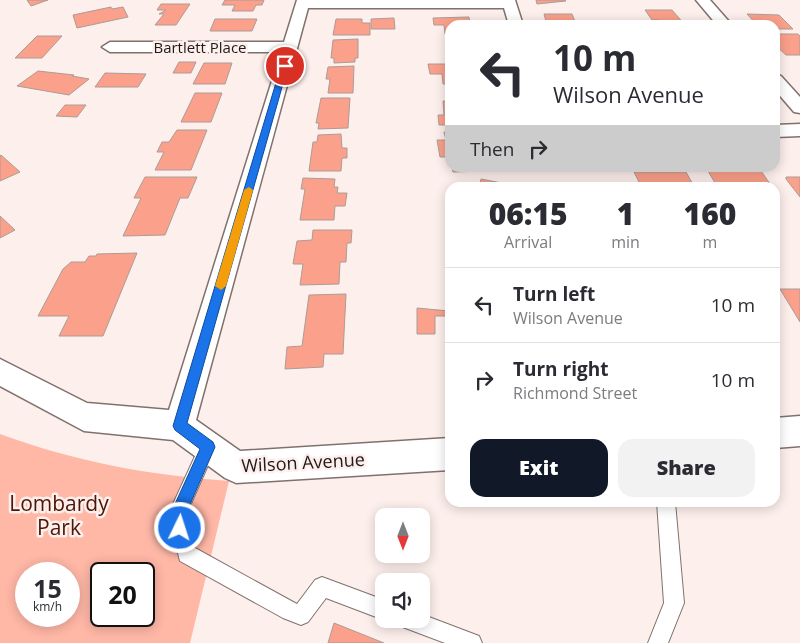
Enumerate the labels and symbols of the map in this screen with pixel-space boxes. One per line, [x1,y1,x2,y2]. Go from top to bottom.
street label: Bartlett Place [153,37,247,57]
pin [264,45,306,87]
street label: Wilson Avenue [241,447,365,477]
park label: Lombardy Park [9,489,109,541]
position arrow [153,501,205,553]
north arrow [375,508,430,562]
speed limit sign: 20 [90,562,155,627]

